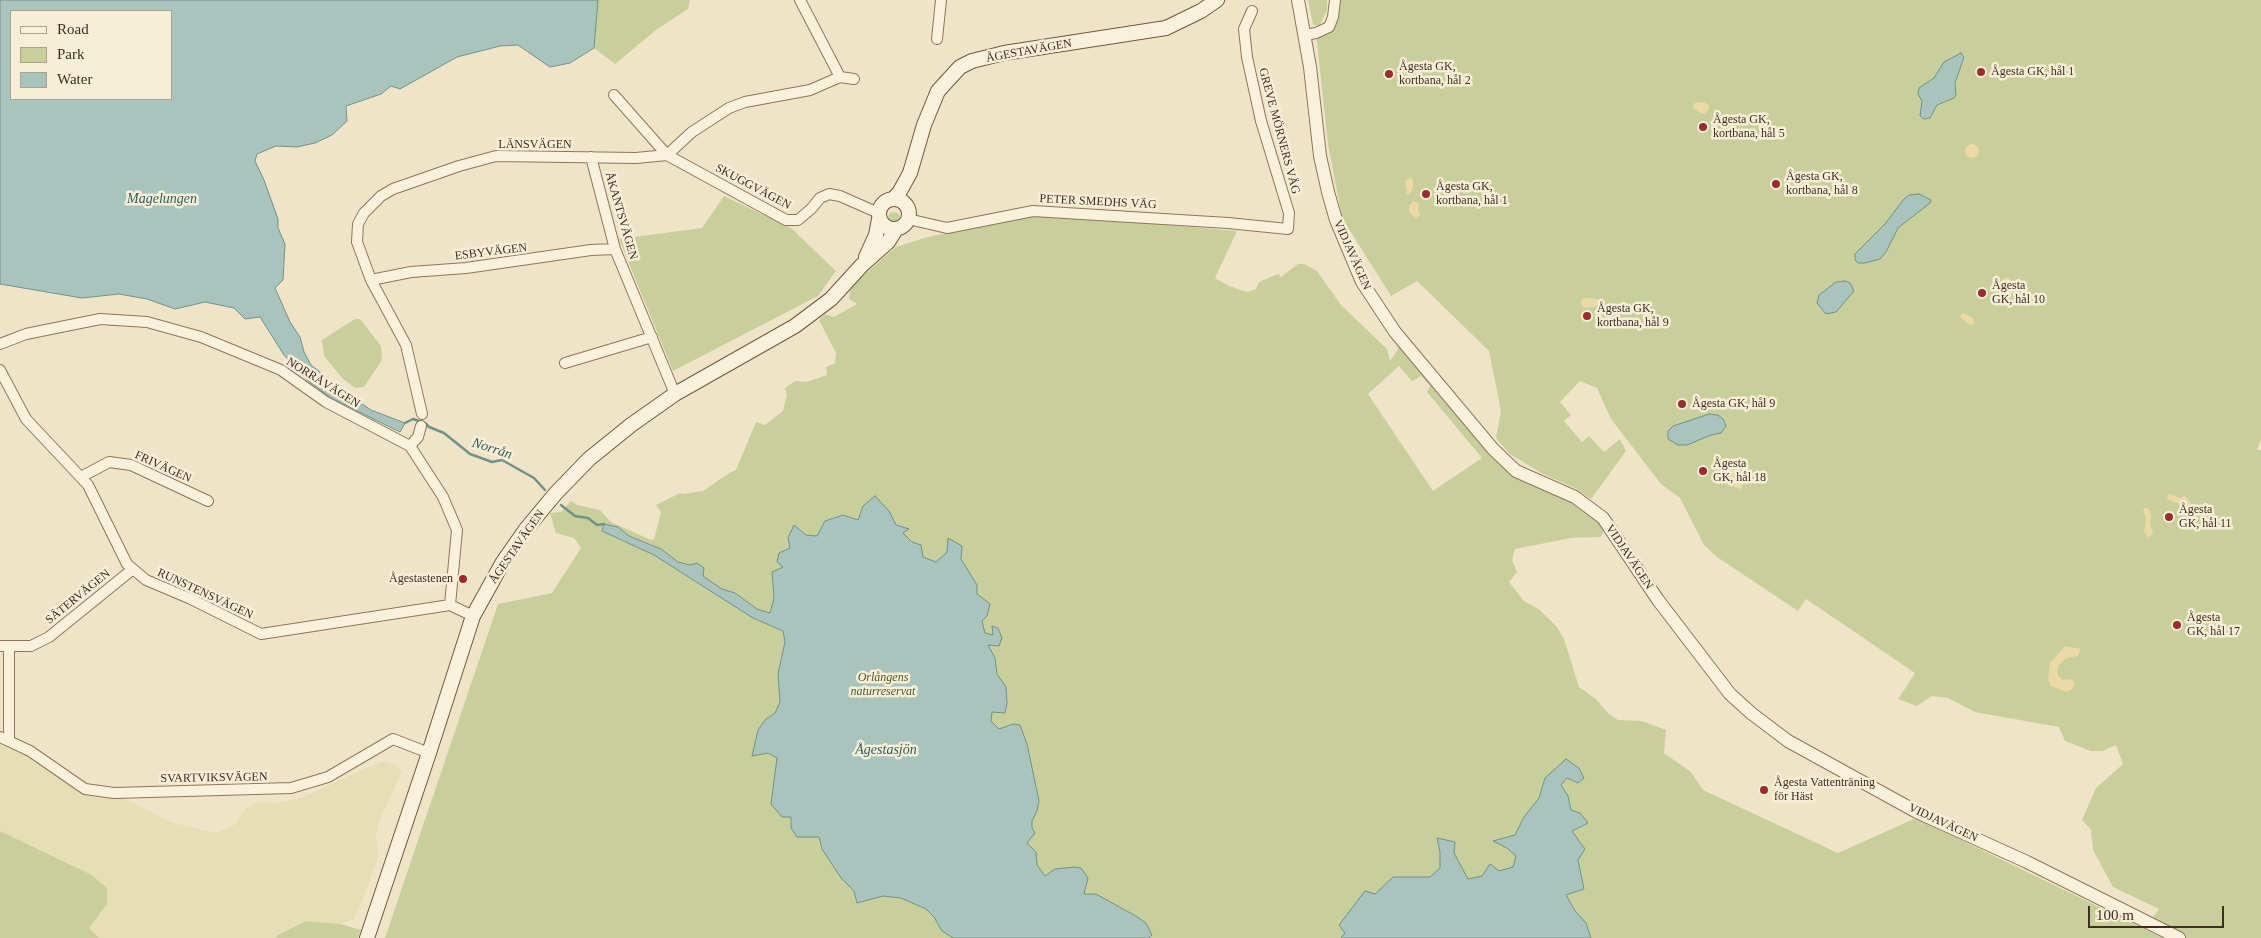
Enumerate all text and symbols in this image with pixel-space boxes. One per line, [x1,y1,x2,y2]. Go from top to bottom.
legend [10,10,172,100]
text: Road [57,21,89,37]
street label: ÅGESTAVÄGEN [985,36,1073,66]
text: Park [57,46,85,62]
place label: Ågesta GK, kortbana, hål 2 [1399,60,1471,88]
place label: Ågesta GK, hål 1 [1991,65,2074,79]
street label: GREVE MÖRNERS VÄG [1255,66,1303,196]
marker: Ågesta GK, hål 1 [1975,66,1987,78]
marker: Ågesta GK, kortbana, hål 2 [1383,68,1395,80]
text: Water [57,71,92,87]
place label: Ågesta GK, kortbana, hål 5 [1713,113,1785,141]
marker: Ågesta GK, kortbana, hål 5 [1697,121,1709,133]
street label: LÄNSVÄGEN [498,138,572,152]
street label: SKUGGVÄGEN [713,161,793,213]
street label: ÅKANTSVÄGEN [602,170,640,262]
place label: Ågesta GK, kortbana, hål 8 [1786,170,1858,198]
marker: Ågesta GK, kortbana, hål 8 [1770,178,1782,190]
place label: Ågesta GK, kortbana, hål 1 [1436,180,1508,208]
marker: Ågesta GK, kortbana, hål 1 [1420,188,1432,200]
water label: Magelungen [127,191,197,207]
street label: PETER SMEDHS VÄG [1039,192,1157,212]
street label: VIDJAVÄGEN [1330,218,1374,292]
street label: ESBYVÄGEN [454,240,528,264]
place label: Ågesta GK, hål 10 [1992,279,2045,307]
marker: Ågesta GK, hål 10 [1976,287,1988,299]
place label: Ågesta GK, kortbana, hål 9 [1597,302,1669,330]
marker: Ågesta GK, kortbana, hål 9 [1581,310,1593,322]
street label: NORRÅVÄGEN [284,355,362,411]
place label: Ågesta GK, hål 9 [1692,397,1775,411]
marker: Ågesta GK, hål 9 [1676,398,1688,410]
water label: Norrån [470,435,514,463]
street label: FRIVÄGEN [132,448,194,486]
place label: Ågesta GK, hål 18 [1713,457,1766,485]
marker: Ågesta GK, hål 18 [1697,465,1709,477]
place label: Ågesta GK, hål 11 [2179,503,2232,531]
street label: ÅGESTAVÄGEN [486,507,548,587]
marker: Ågesta GK, hål 11 [2163,511,2175,523]
street label: VIDJAVÄGEN [1602,522,1656,592]
street label: RUNSTENSVÄGEN [155,565,255,623]
street label: SÄTERVÄGEN [43,567,113,627]
place label: Ågestastenen [389,572,453,586]
marker: Ågestastenen [457,573,469,585]
place label: Ågesta GK, hål 17 [2187,611,2240,639]
marker: Ågesta GK, hål 17 [2171,619,2183,631]
park label: Orlångens naturreservat [851,671,915,699]
water label: Ågestasjön [855,742,917,758]
street label: SVARTVIKSVÄGEN [160,770,268,786]
place label: Ågesta Vattenträning för Häst [1774,776,1875,804]
marker: Ågesta Vattenträning för Häst [1758,784,1770,796]
street label: VIDJAVÄGEN [1906,801,1980,845]
scale bar [2091,896,2227,928]
text: 100 m [2096,907,2134,923]

